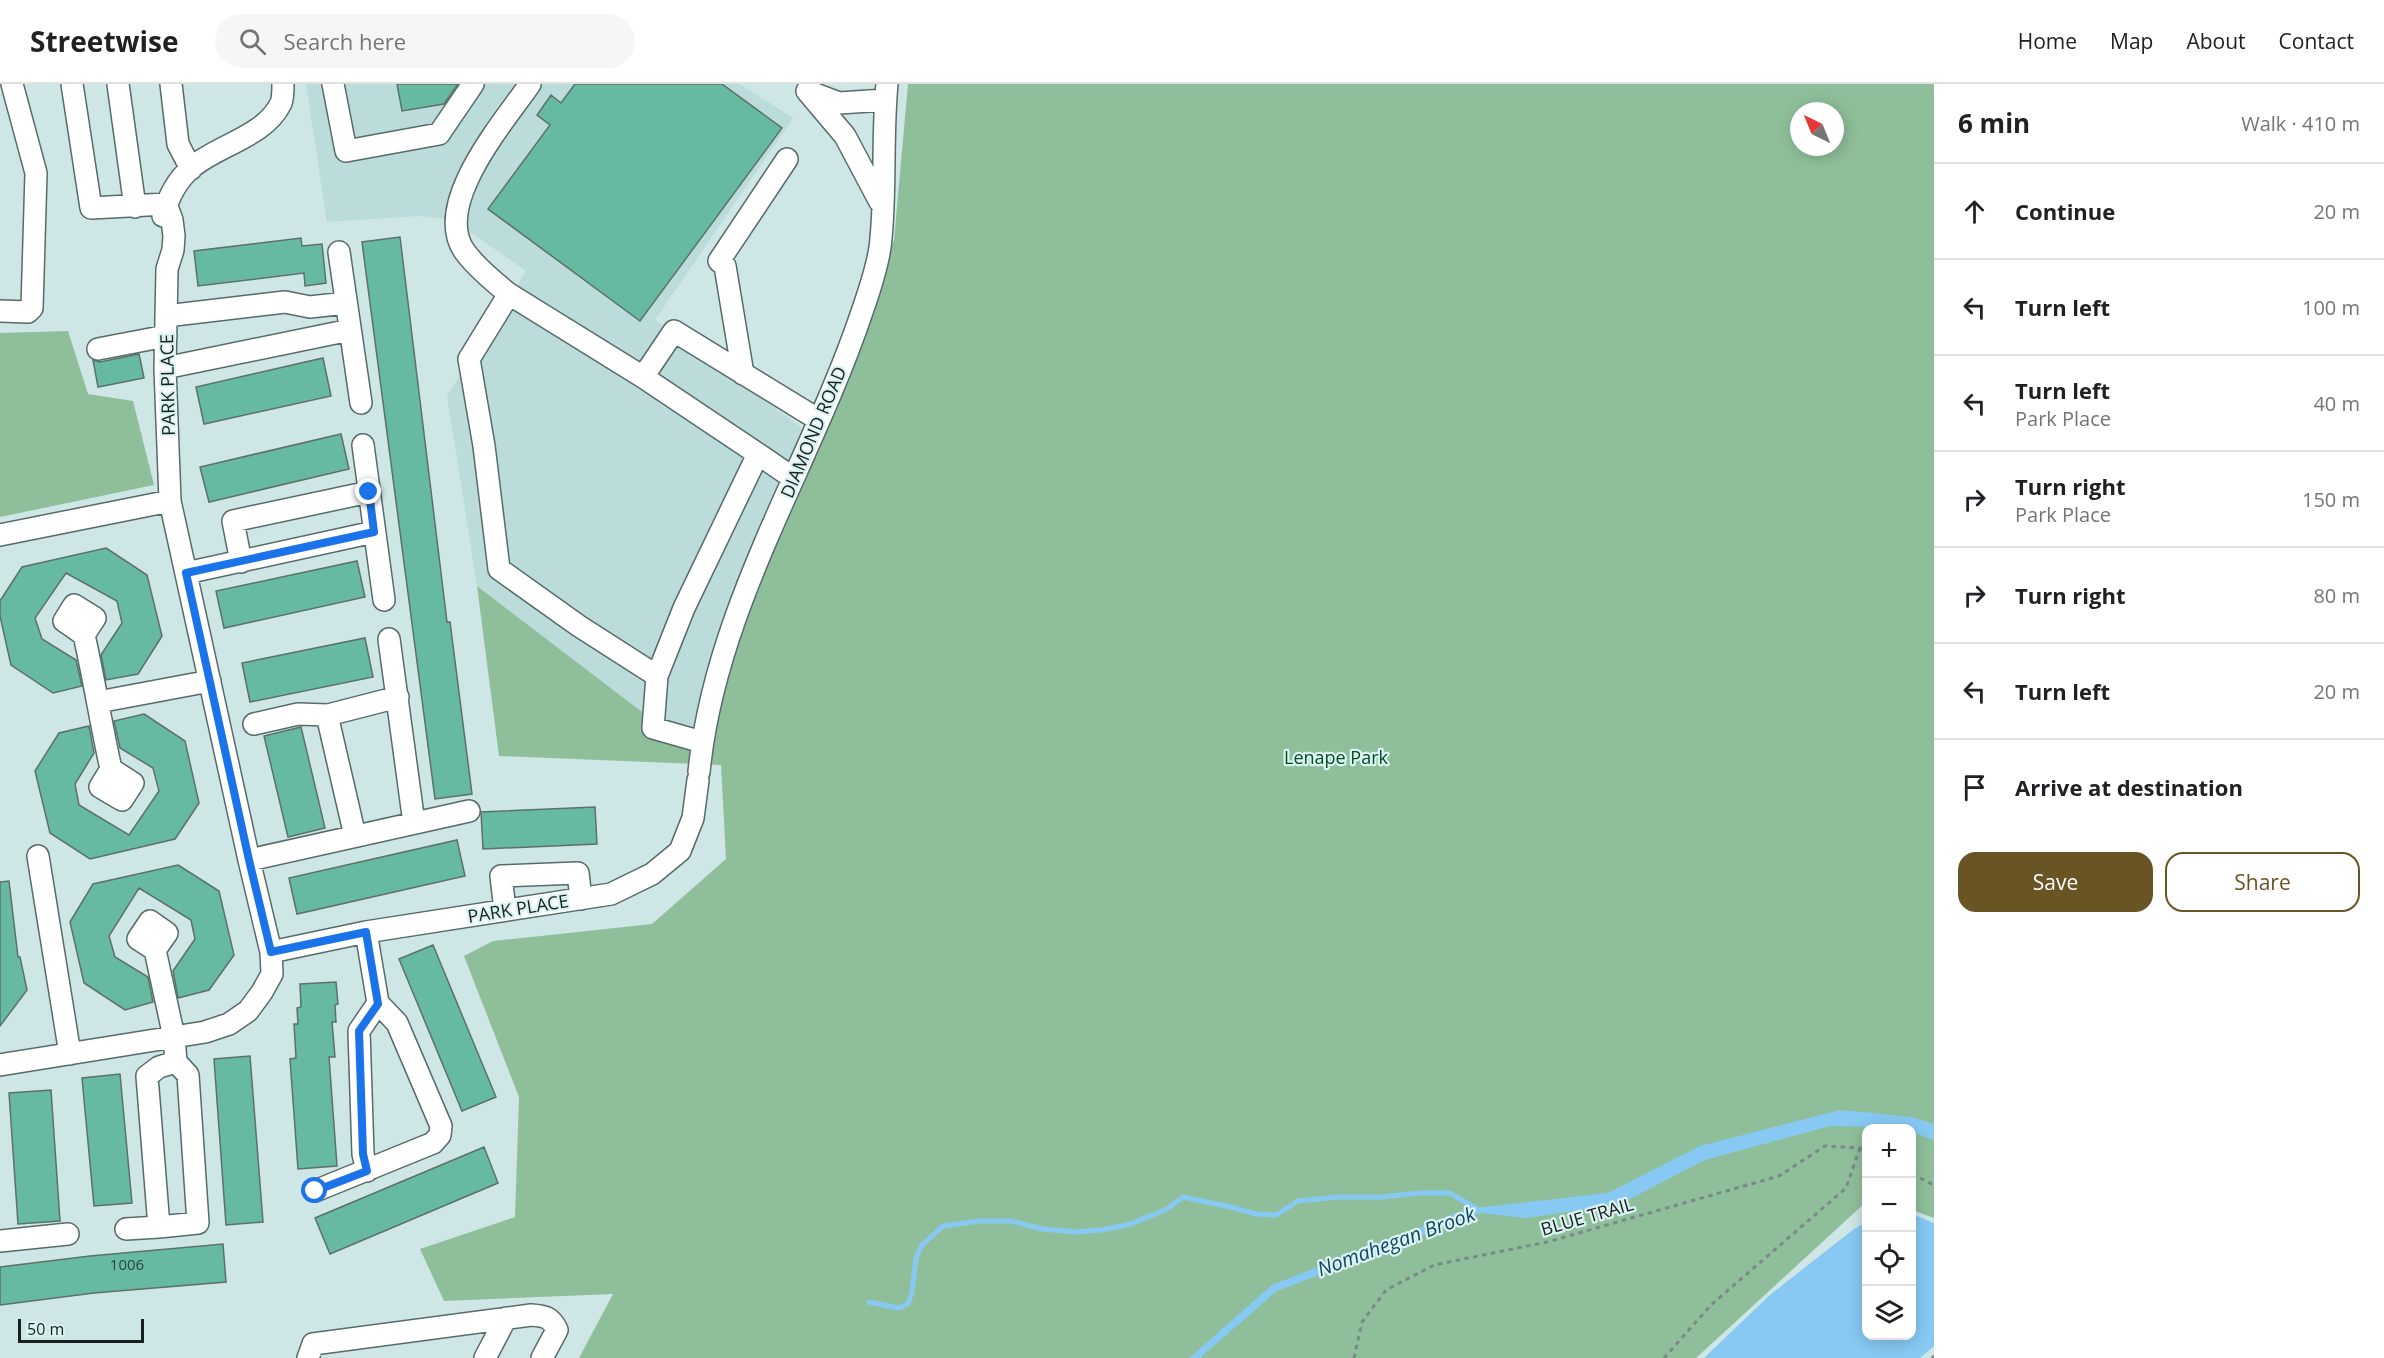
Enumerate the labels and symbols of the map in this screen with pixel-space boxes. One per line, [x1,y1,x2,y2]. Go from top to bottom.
north arrow [1790,102,1844,156]
street label: PARK PLACE [154,334,180,436]
street label: DIAMOND ROAD [775,363,851,501]
route end [355,478,381,504]
park label: Lenape Park [1284,745,1389,769]
street label: PARK PLACE [466,888,570,928]
route start [301,1177,327,1203]
street label: BLUE TRAIL [1538,1191,1636,1241]
water label: Nomahegan Brook [1313,1199,1480,1282]
house number: 1006 [110,1254,144,1274]
scale bar [18,1316,144,1344]

